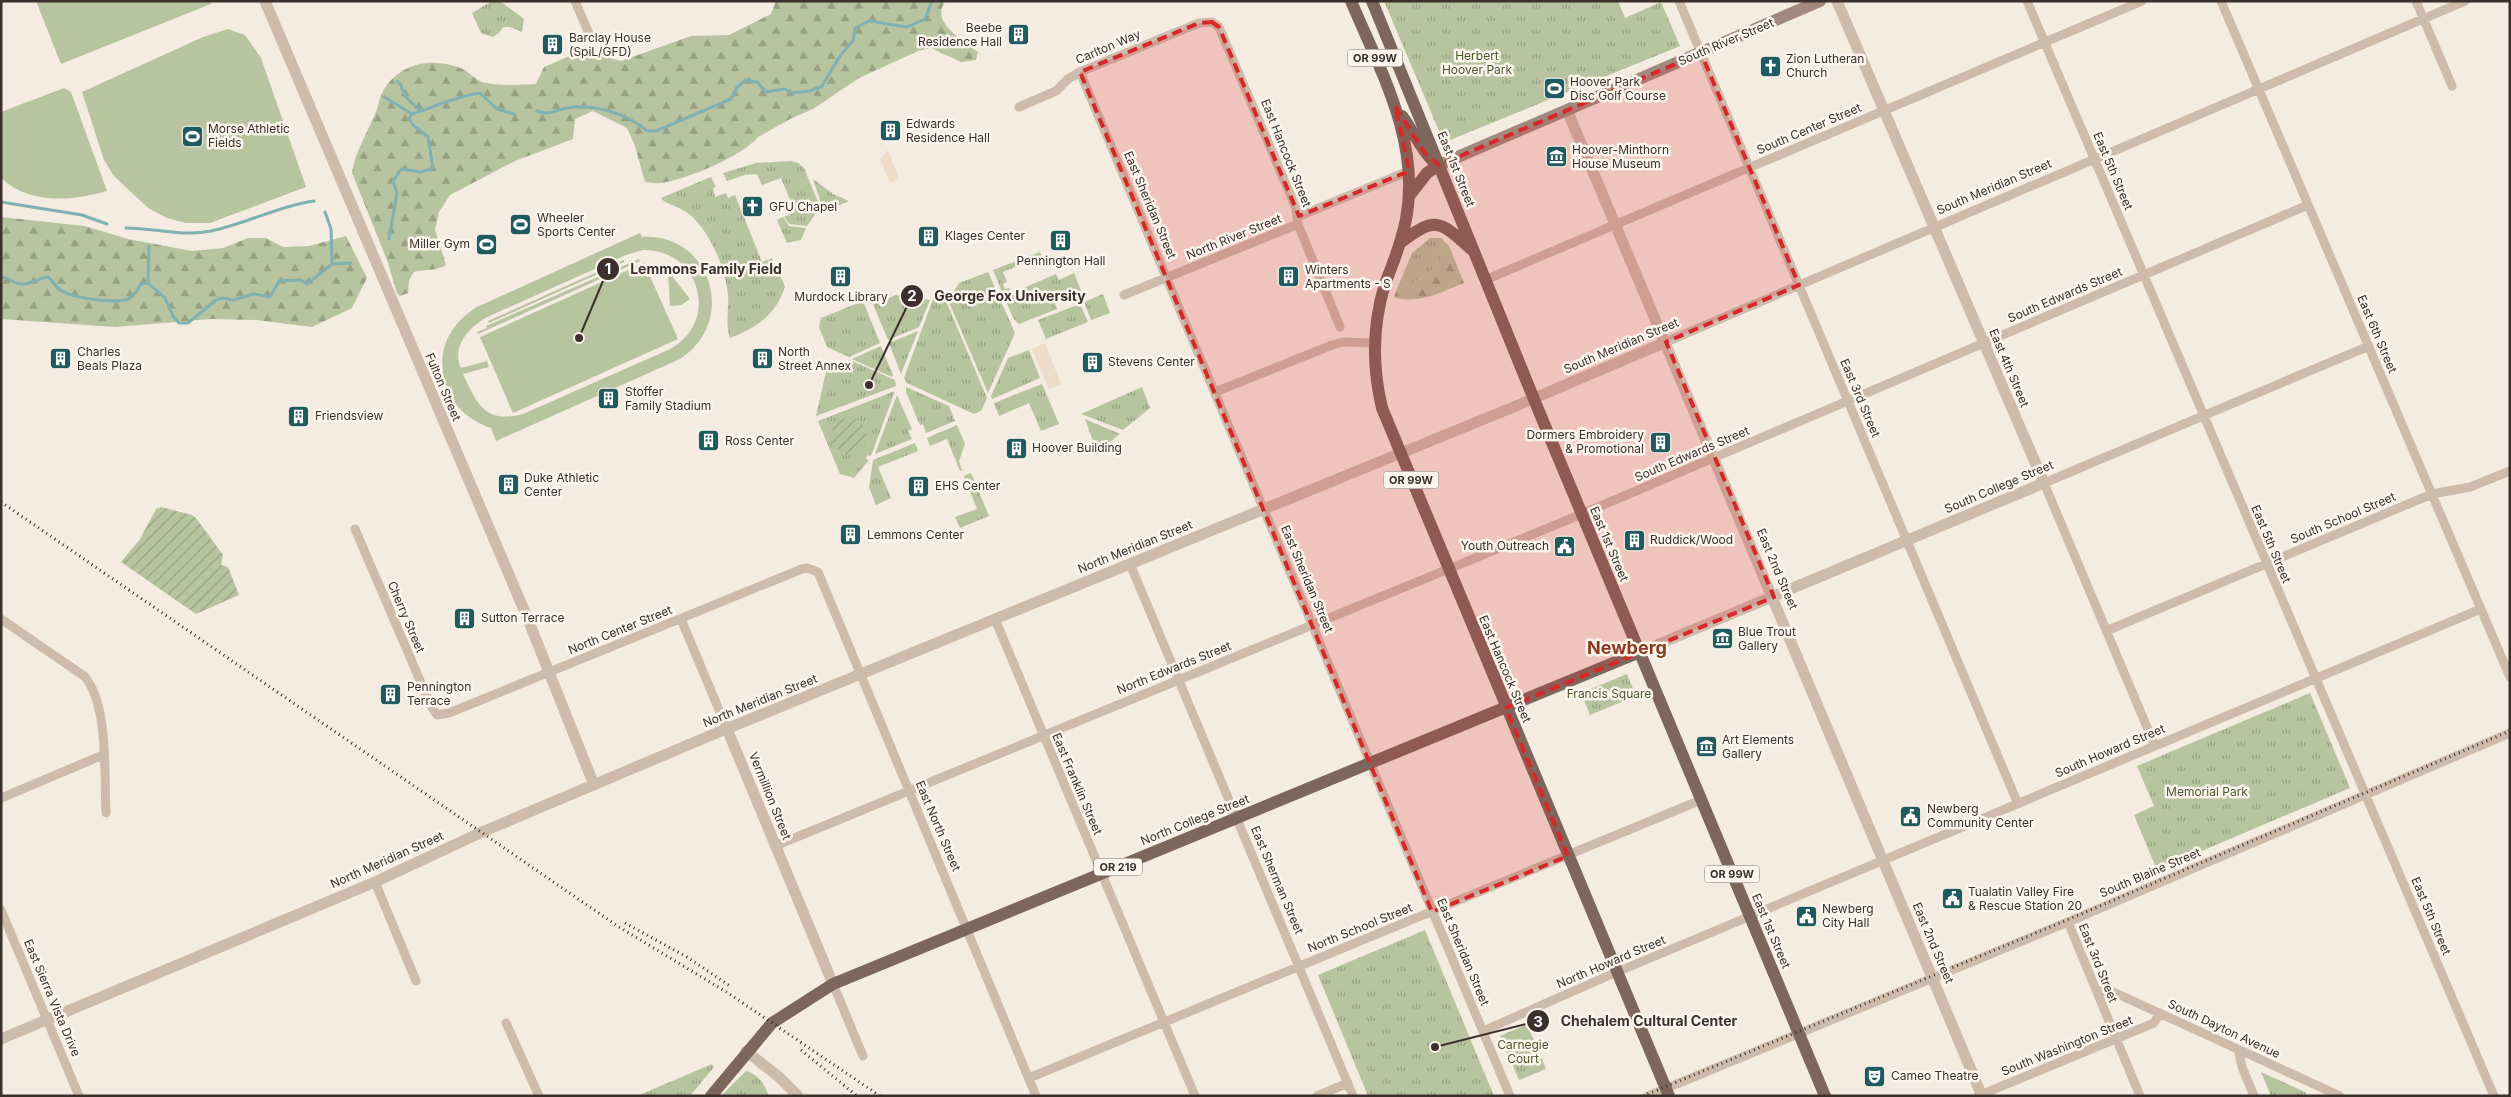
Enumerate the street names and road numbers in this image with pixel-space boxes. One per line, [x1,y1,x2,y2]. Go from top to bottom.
street label: South River Street [1676,15,1776,68]
street label: Carlton Way [1073,26,1143,67]
road number: OR 99W [1348,49,1402,66]
street label: East Hancock Street [1258,97,1315,209]
street label: South Center Street [1754,100,1863,157]
street label: East 1st Street [1435,129,1478,209]
street label: East 5th Street [2090,130,2137,212]
street label: East Sheridan Street [1121,149,1180,261]
street label: South Meridian Street [1934,156,2053,218]
street label: North River Street [1184,211,1284,262]
street label: South Edwards Street [2005,264,2124,325]
street label: East 6th Street [2354,293,2401,375]
street label: South Meridian Street [1561,315,1680,377]
street label: East 4th Street [1986,326,2033,409]
street label: Fulton Street [422,351,464,423]
street label: East 3rd Street [1837,356,1884,439]
street label: South Edwards Street [1632,423,1751,484]
street label: South College Street [1942,457,2056,516]
road number: OR 99W [1384,472,1438,488]
street label: South School Street [2288,489,2398,546]
street label: East 5th Street [2248,503,2295,585]
street label: East 1st Street [1587,504,1632,584]
street label: North Meridian Street [1075,517,1194,576]
street label: East Sheridan Street [1278,523,1337,635]
street label: East 2nd Street [1754,526,1801,612]
street label: Cherry Street [385,579,428,655]
street label: North Center Street [566,602,674,657]
street label: East Hancock Street [1476,613,1535,725]
street label: North Edwards Street [1115,638,1233,697]
street label: North Meridian Street [700,671,819,730]
street label: South Howard Street [2053,721,2167,780]
street label: East Franklin Street [1049,731,1106,837]
street label: Vermillion Street [746,750,795,842]
street label: East North Street [913,778,964,873]
street label: North College Street [1138,791,1251,848]
street label: East Sherman Street [1248,824,1307,936]
street label: North Meridian Street [328,828,446,891]
street label: South Blaine Street [2097,844,2203,901]
road number: OR 219 [1094,859,1142,876]
road number: OR 99W [1704,866,1760,882]
street label: East 5th Street [2408,875,2455,957]
street label: East 1st Street [1749,891,1794,971]
street label: East Sheridan Street [1434,896,1493,1008]
street label: North School Street [1305,900,1414,955]
street label: East 2nd Street [1910,900,1957,986]
street label: East 3rd Street [2076,921,2121,1005]
street label: North Howard Street [1554,932,1668,991]
street label: East Sierra Vista Drive [21,937,84,1059]
street label: South Dayton Avenue [2166,996,2283,1061]
street label: South Washington Street [1999,1012,2135,1079]

